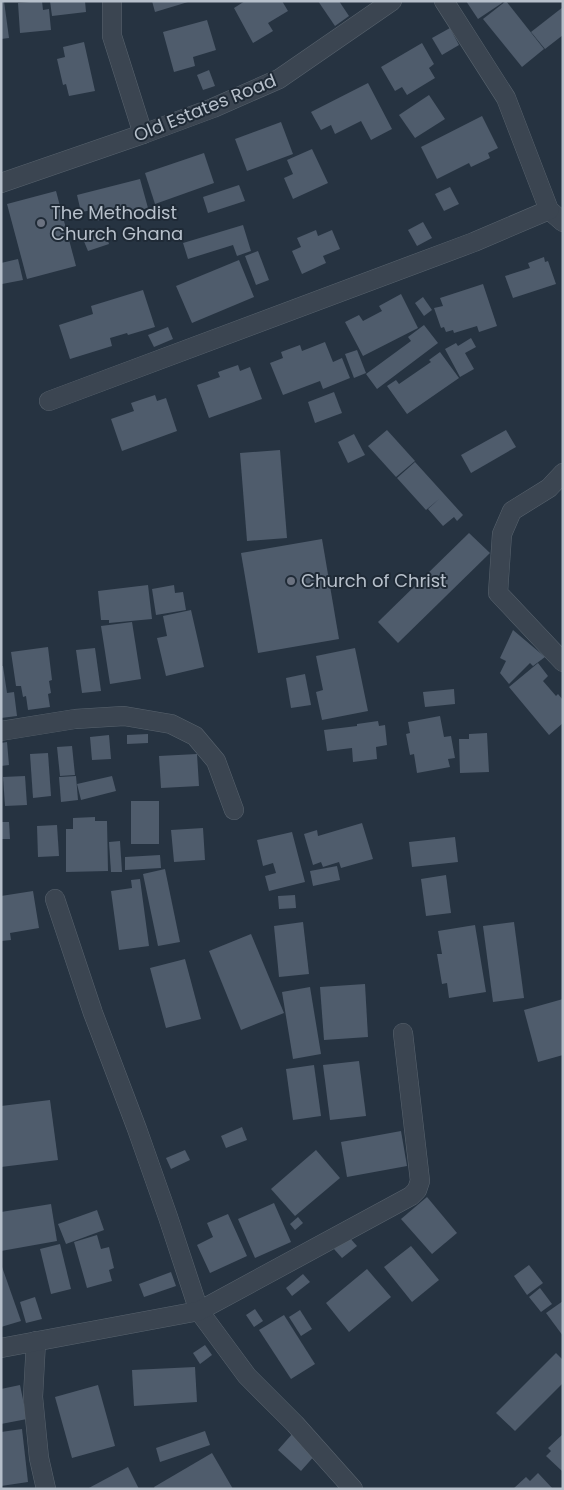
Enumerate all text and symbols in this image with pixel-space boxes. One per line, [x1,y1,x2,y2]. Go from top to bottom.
street label: Old Estates Road [130,68,280,148]
place label: The Methodist Church Ghana [51,200,183,246]
marker: The Methodist Church Ghana [35,217,47,229]
place label: Church of Christ [301,568,447,593]
marker: Church of Christ [285,575,297,587]

